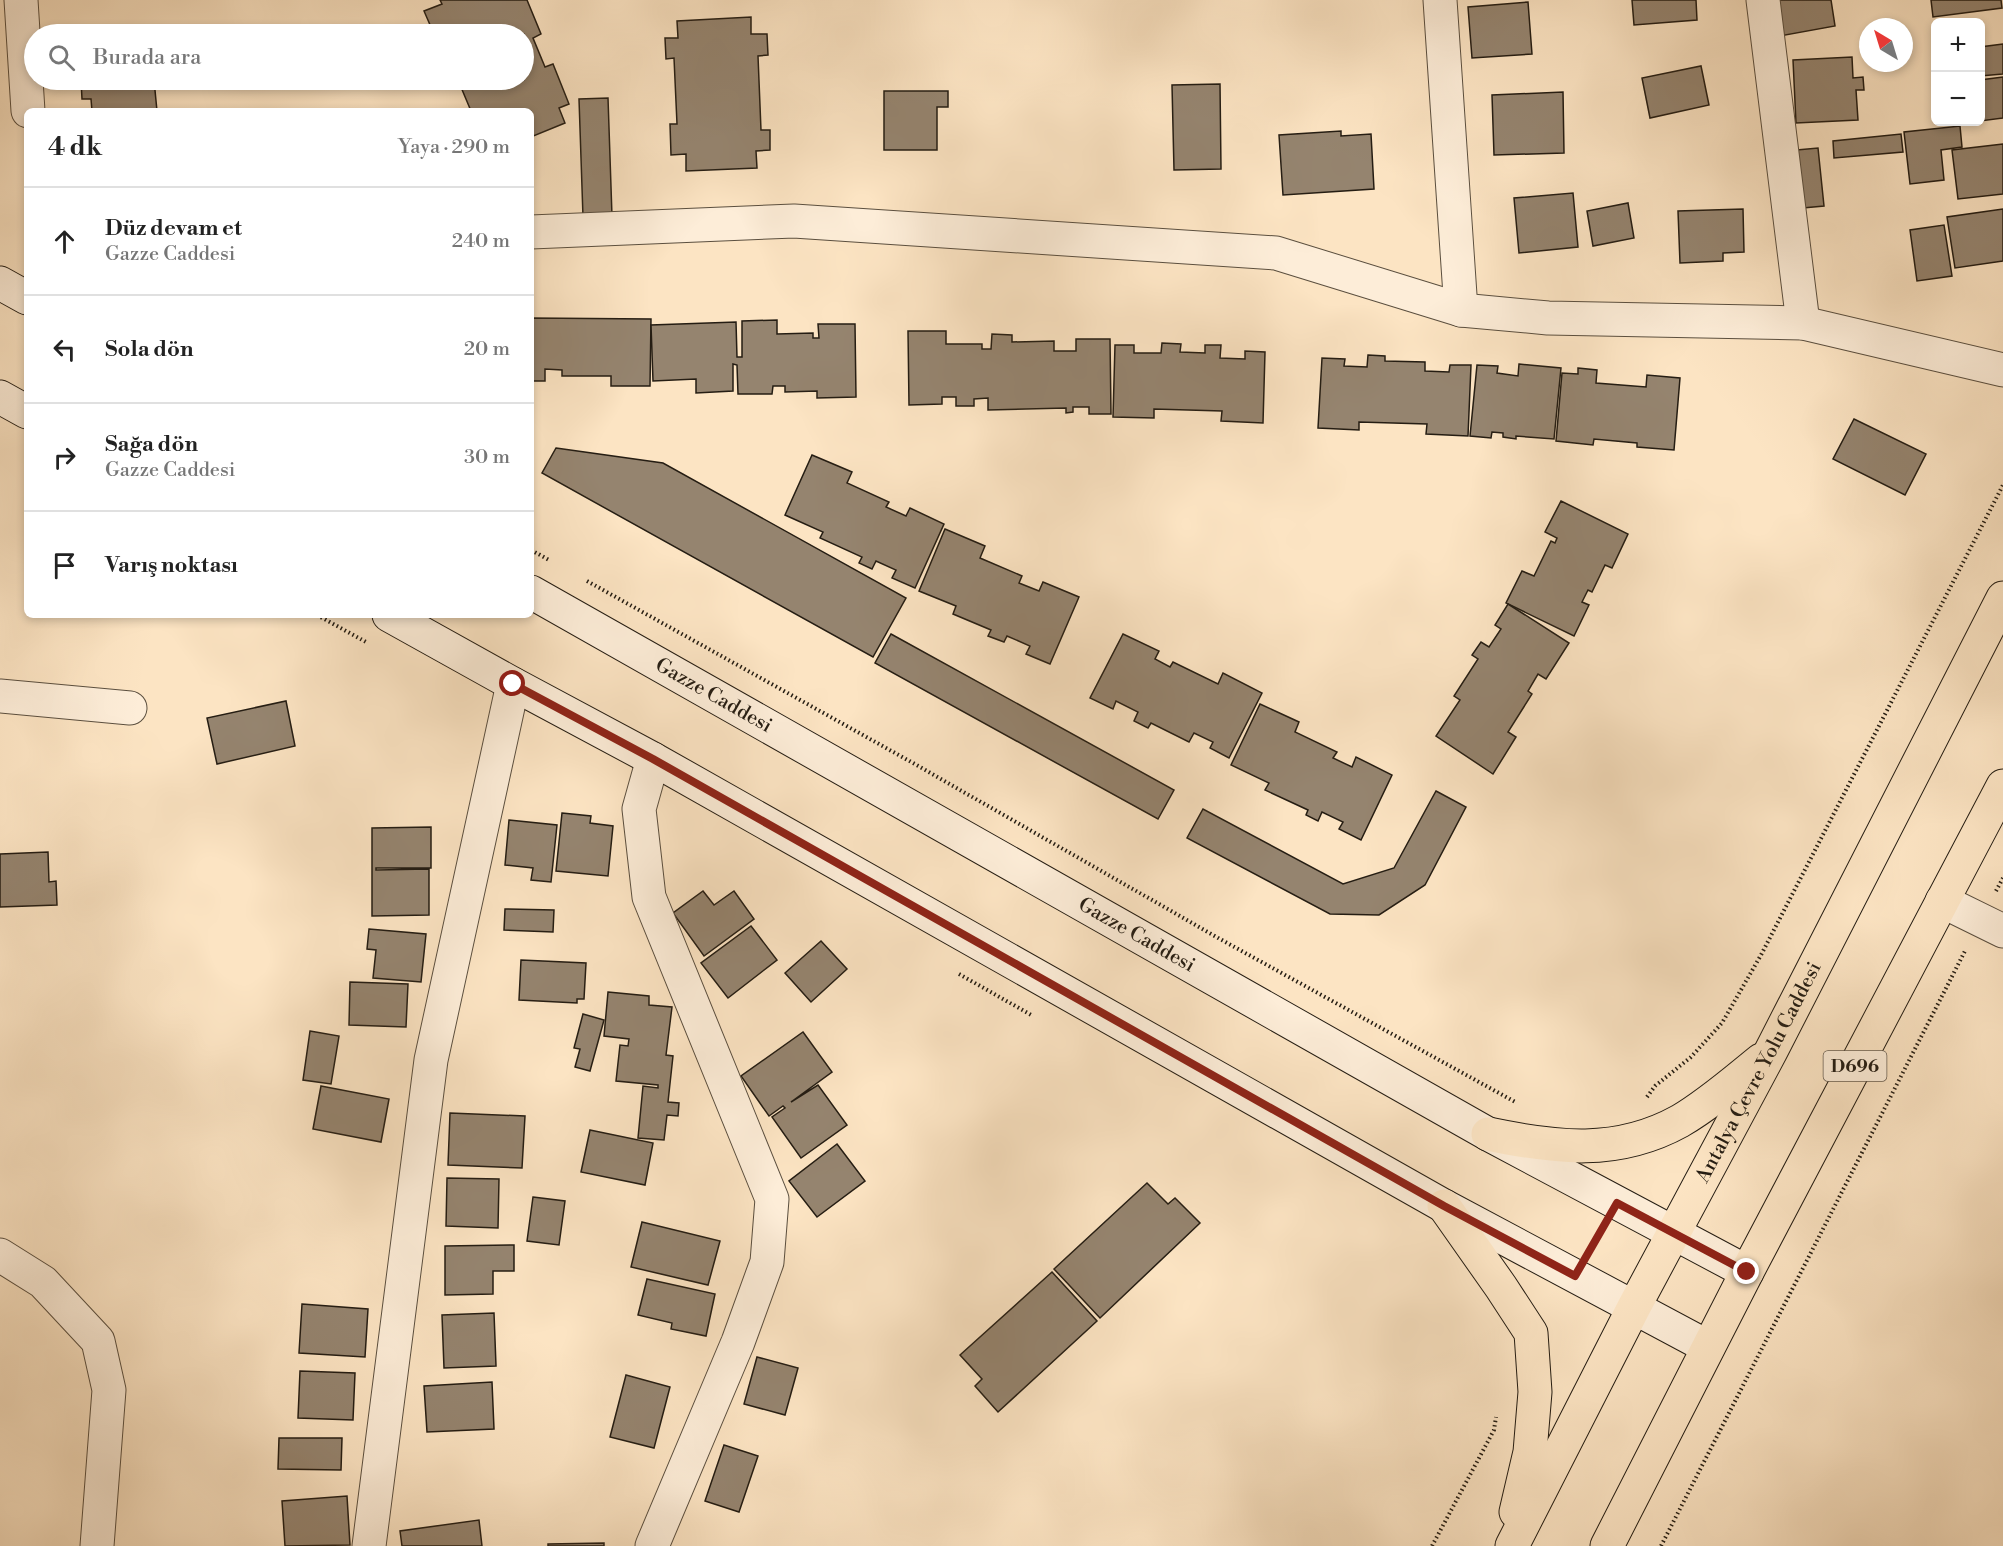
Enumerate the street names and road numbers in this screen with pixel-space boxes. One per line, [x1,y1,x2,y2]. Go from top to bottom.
street label: Gazze Caddesi [651,652,777,739]
street label: Gazze Caddesi [1074,892,1200,978]
street label: Antalya Çevre Yolu Caddesi [1690,957,1827,1188]
road number: D696 [1824,1051,1886,1081]

